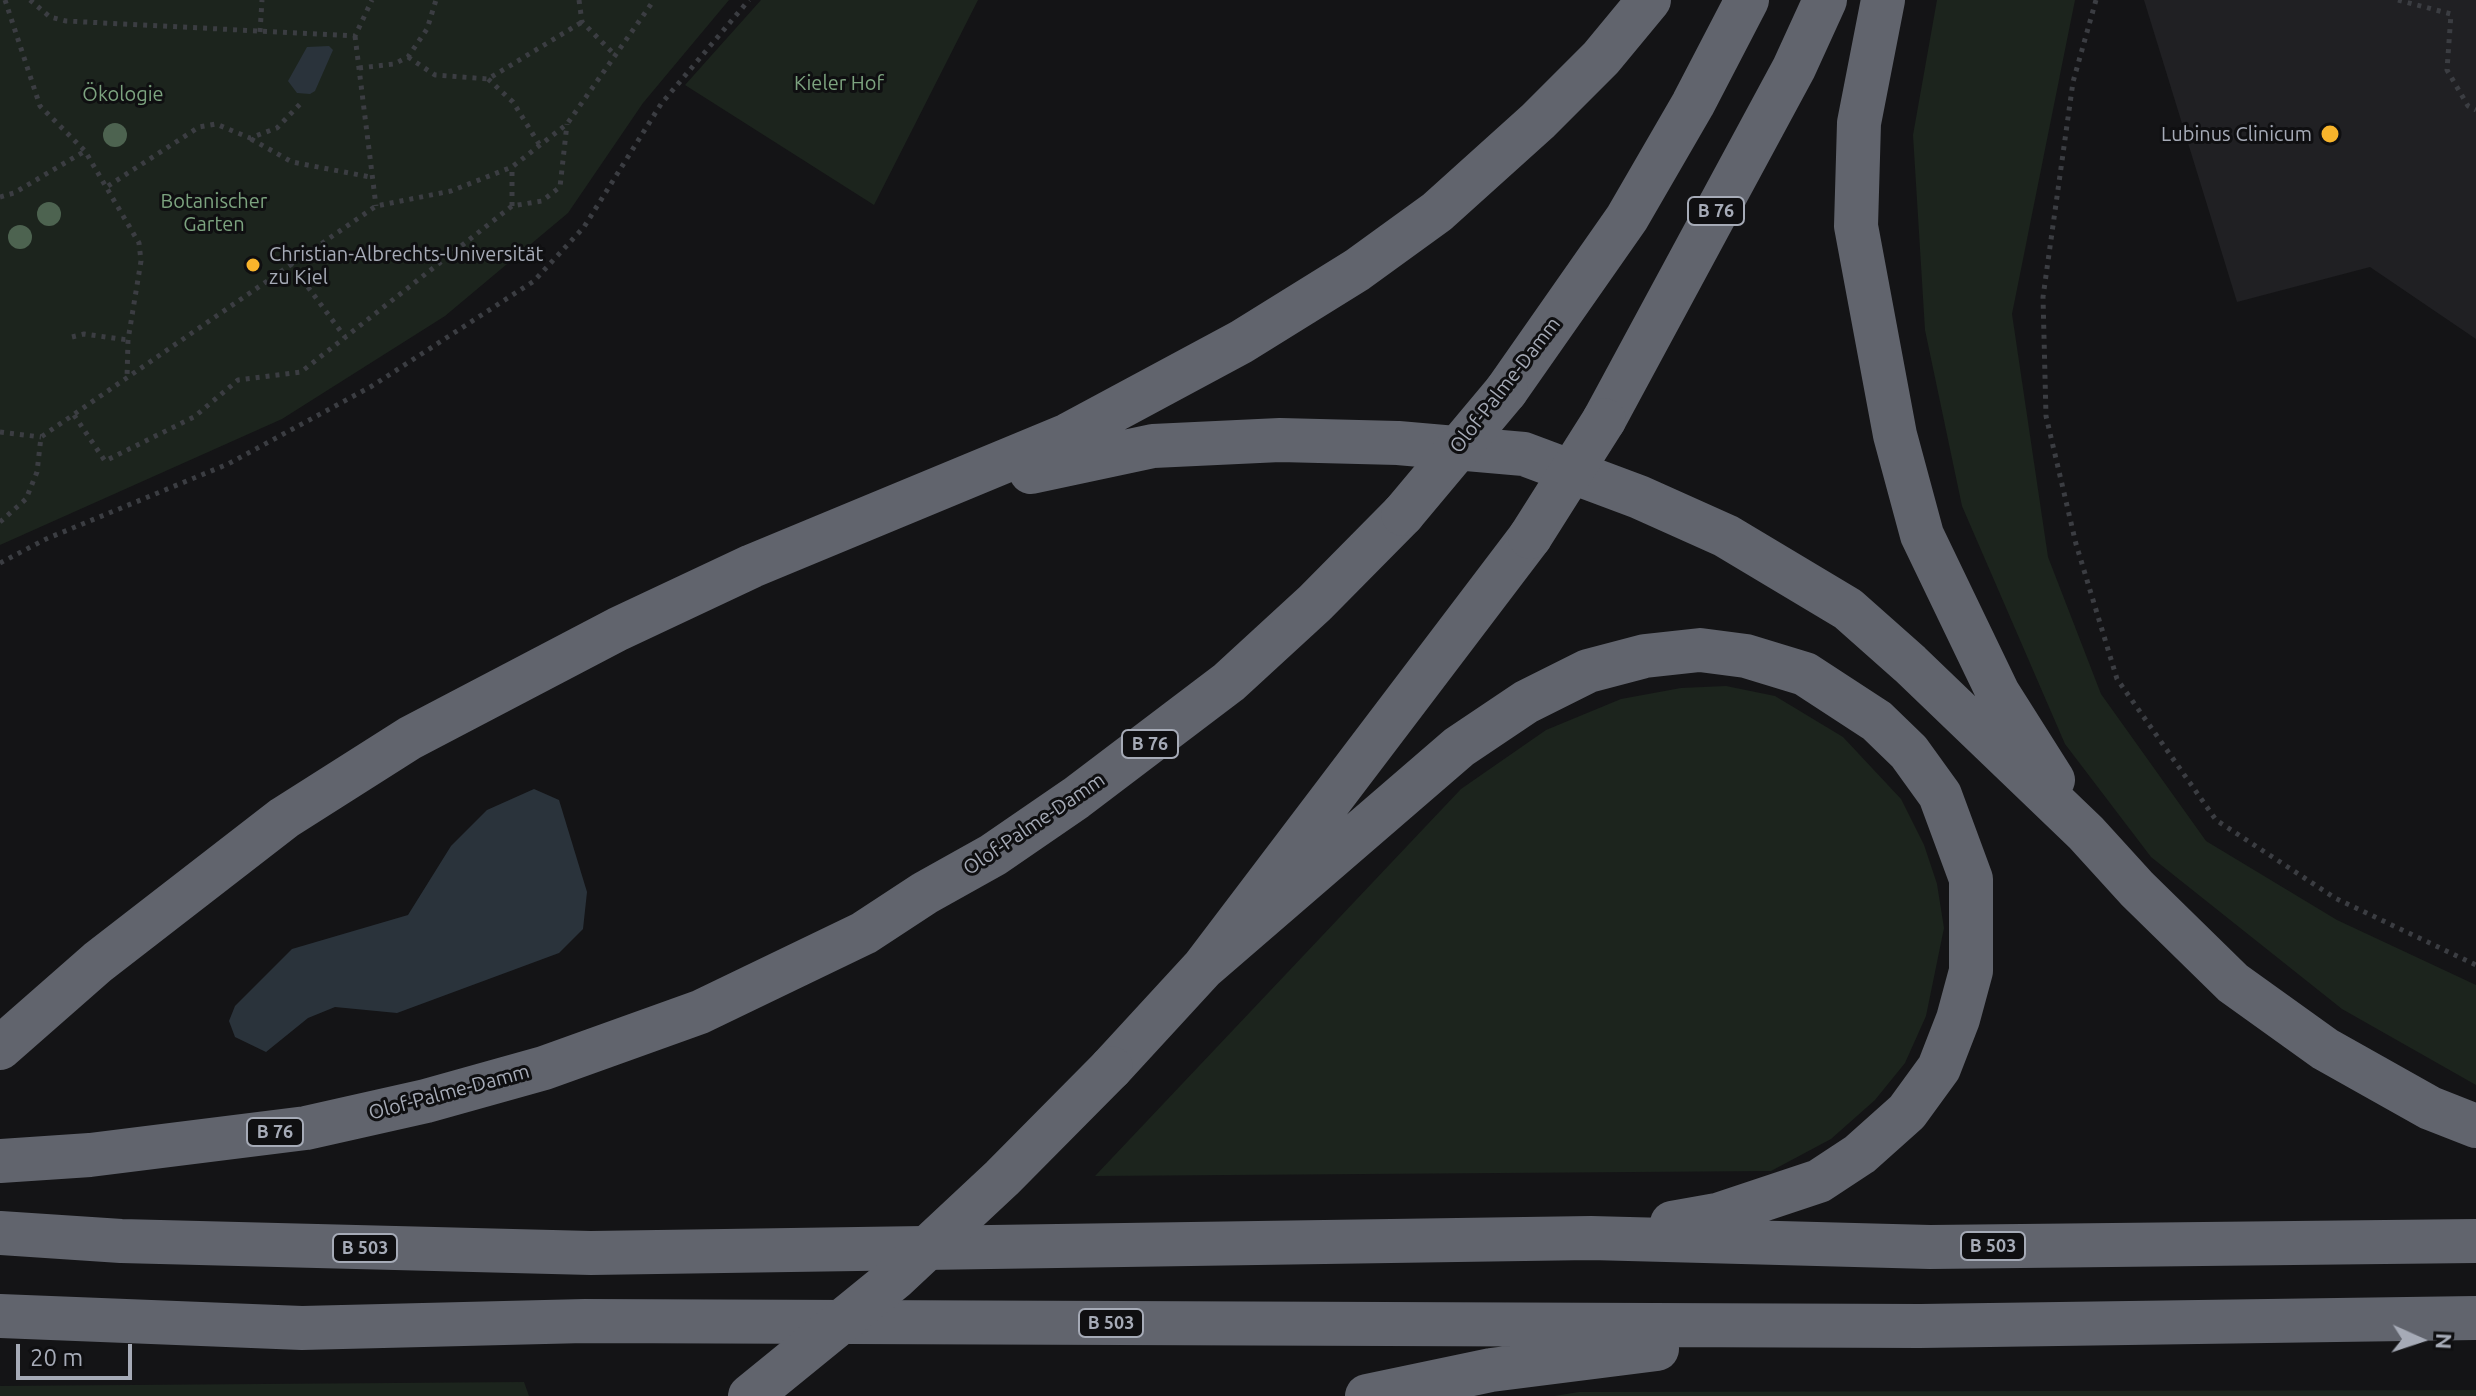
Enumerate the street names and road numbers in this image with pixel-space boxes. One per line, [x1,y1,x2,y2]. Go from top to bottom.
road number: B 76 [1688,197,1744,225]
street label: Olof-Palme-Damm [1445,312,1565,458]
road number: B 76 [1122,730,1178,758]
street label: Olof-Palme-Damm [959,768,1109,880]
street label: Olof-Palme-Damm [366,1059,532,1125]
road number: B 76 [247,1118,303,1146]
road number: B 503 [1961,1232,2025,1260]
road number: B 503 [333,1234,397,1262]
road number: B 503 [1079,1309,1143,1337]

